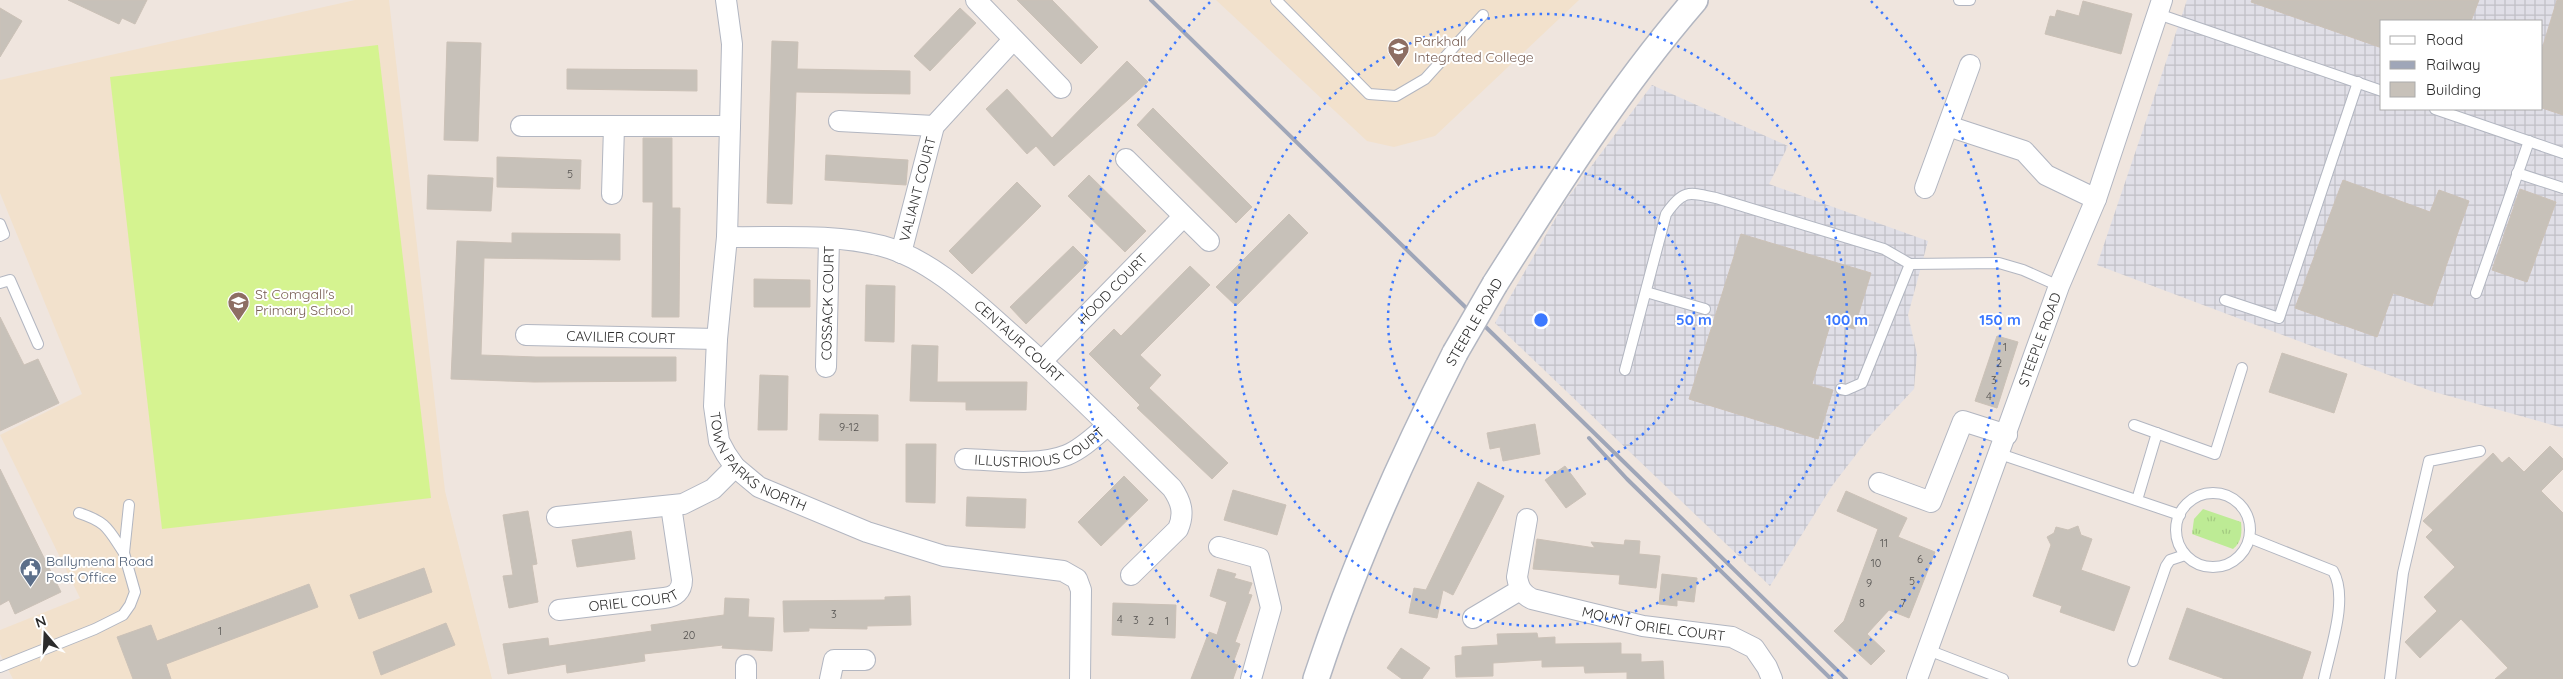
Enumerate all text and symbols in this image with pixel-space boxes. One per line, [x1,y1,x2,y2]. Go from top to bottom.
legend [2380,20,2543,110]
text: Road [2426,30,2463,49]
place label: Parkhall Integrated College [1414,32,1534,66]
school or university icon: Parkhall Integrated College [1386,37,1410,68]
text: Railway [2426,55,2481,74]
text: Building [2426,80,2481,99]
street label: VALIANT COURT [895,135,940,244]
house number: 5 [567,167,573,181]
street label: COSSACK COURT [817,246,838,361]
street label: HOOD COURT [1074,249,1152,328]
street label: STEEPLE ROAD [1442,275,1506,369]
place label: St Comgall's Primary School [255,285,353,319]
school or university icon: St Comgall's Primary School [227,290,251,321]
street label: STEEPLE ROAD [2014,290,2065,389]
street label: CENTAUR COURT [970,296,1067,386]
text: 50 m [1676,310,1712,329]
text: 100 m [1826,310,1868,329]
text: 150 m [1979,310,2021,329]
centre of rings [1532,311,1550,329]
street label: CAVILIER COURT [566,327,676,347]
house number: 1 [2003,340,2007,354]
house number: 2 [1996,356,2002,370]
house number: 3 [1991,373,1997,387]
house number: 4 [1986,389,1992,403]
street label: TOWN PARKS NORTH [706,410,810,515]
house number: 9-12 [839,420,859,434]
street label: ILLUSTRIOUS COURT [974,423,1108,471]
house number: 11 [1880,536,1888,550]
place label: Ballymena Road Post Office [46,552,154,586]
house number: 6 [1917,552,1923,566]
house number: 10 [1871,556,1881,570]
public building icon: Ballymena Road Post Office [18,557,42,588]
house number: 5 [1909,574,1915,588]
house number: 9 [1866,576,1872,590]
street label: ORIEL COURT [588,585,682,616]
house number: 8 [1859,596,1865,610]
house number: 7 [1900,596,1906,610]
street label: MOUNT ORIEL COURT [1580,602,1726,645]
house number: 3 [831,607,837,621]
north arrow [20,609,70,659]
text: N [33,612,49,632]
house number: 4 [1117,612,1123,626]
house number: 3 [1133,613,1139,627]
house number: 2 [1148,614,1154,628]
house number: 1 [1165,614,1169,628]
house number: 1 [218,624,222,638]
house number: 20 [683,628,695,642]

